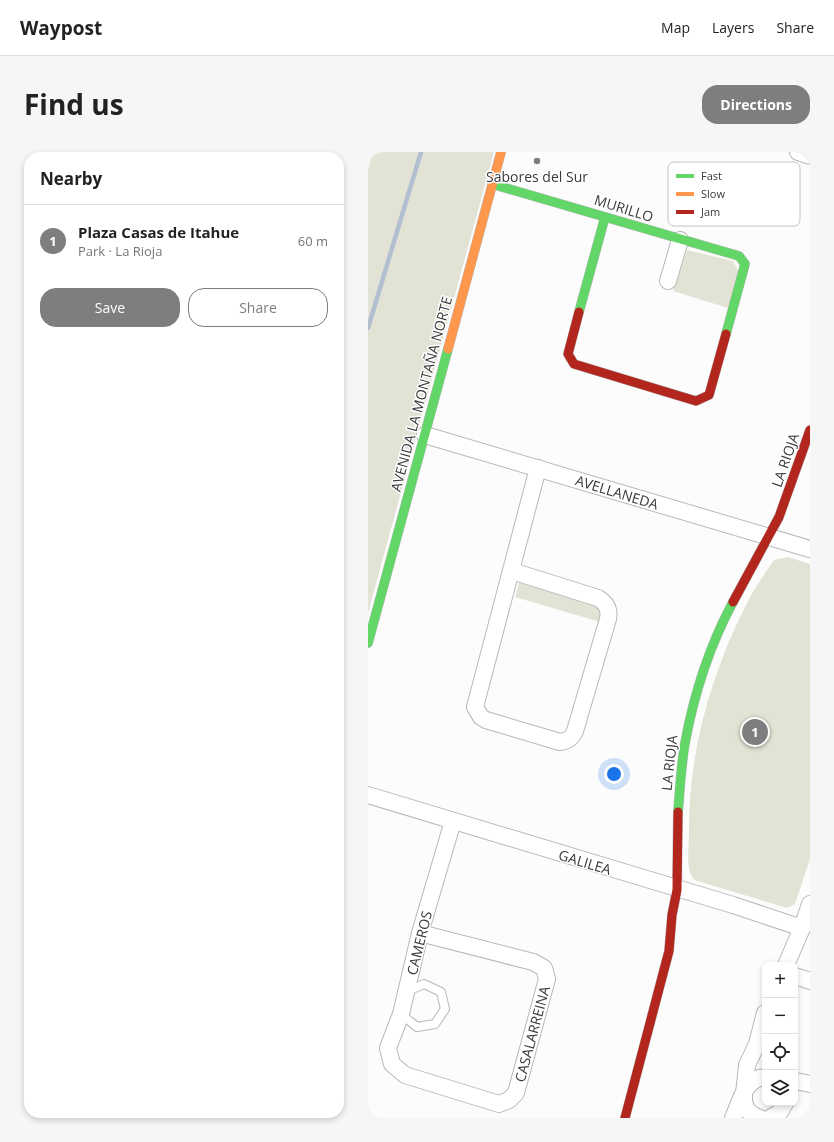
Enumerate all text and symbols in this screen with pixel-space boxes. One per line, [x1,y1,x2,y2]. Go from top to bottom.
text: Waypost [20,15,102,41]
text: Map [661,18,690,37]
text: Layers [712,18,754,37]
text: Share [776,18,814,37]
text: Find us [24,85,124,123]
button: Directions [702,85,810,124]
marker: Sabores del Sur [532,156,542,166]
legend [668,162,800,226]
text: Nearby [40,167,102,190]
place label: Sabores del Sur [486,167,588,186]
text: Fast [701,168,722,183]
text: Slow [701,186,725,201]
street label: MURILLO [592,190,656,226]
text: Jam [700,204,720,219]
text: Plaza Casas de Itahue [78,222,239,242]
text: 1 [49,232,57,250]
text: 60 m [298,232,328,250]
text: Park · La Rioja [78,242,162,260]
button: Save [40,288,180,327]
button: Share [188,288,328,327]
street label: AVENIDA LA MONTAÑA NORTE [386,294,456,494]
street label: LA RIOJA [767,430,803,490]
street label: AVELLANEDA [573,470,661,514]
pin: 1 [742,717,768,747]
street label: LA RIOJA [657,734,681,792]
your location [604,764,624,784]
street label: GALILEA [556,845,614,879]
street label: CAMEROS [402,909,436,977]
map controls [762,962,798,1106]
button: + [762,962,798,998]
street label: CASALARREINA [510,984,554,1084]
button: − [762,998,798,1034]
button: locate [762,1034,798,1070]
button: layers [762,1070,798,1106]

